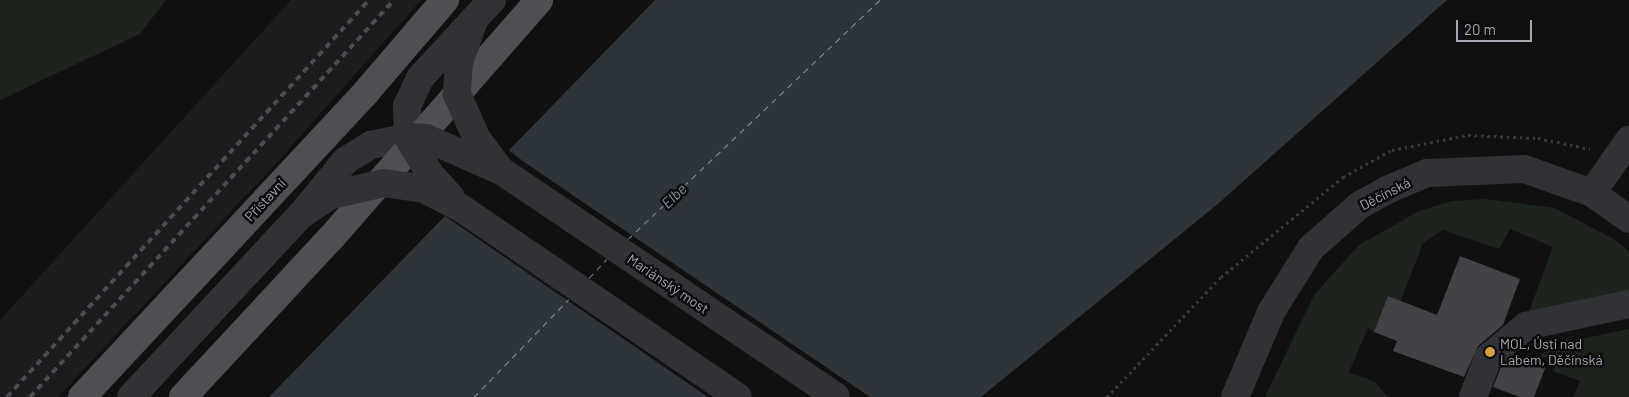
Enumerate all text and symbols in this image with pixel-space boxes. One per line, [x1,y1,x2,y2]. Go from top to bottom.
scale bar [1459,10,1535,42]
text: 20 m [1464,20,1496,38]
street label: Děčínská [1357,174,1413,214]
street label: Přístavní [241,175,289,225]
water label: Elbe [658,180,690,212]
street label: Mariánský most [624,251,712,317]
place label: MOL, Ústí nad Labem, Děčínská [1500,336,1603,368]
marker: MOL, Ústí nad Labem, Děčínská [1484,346,1496,358]

